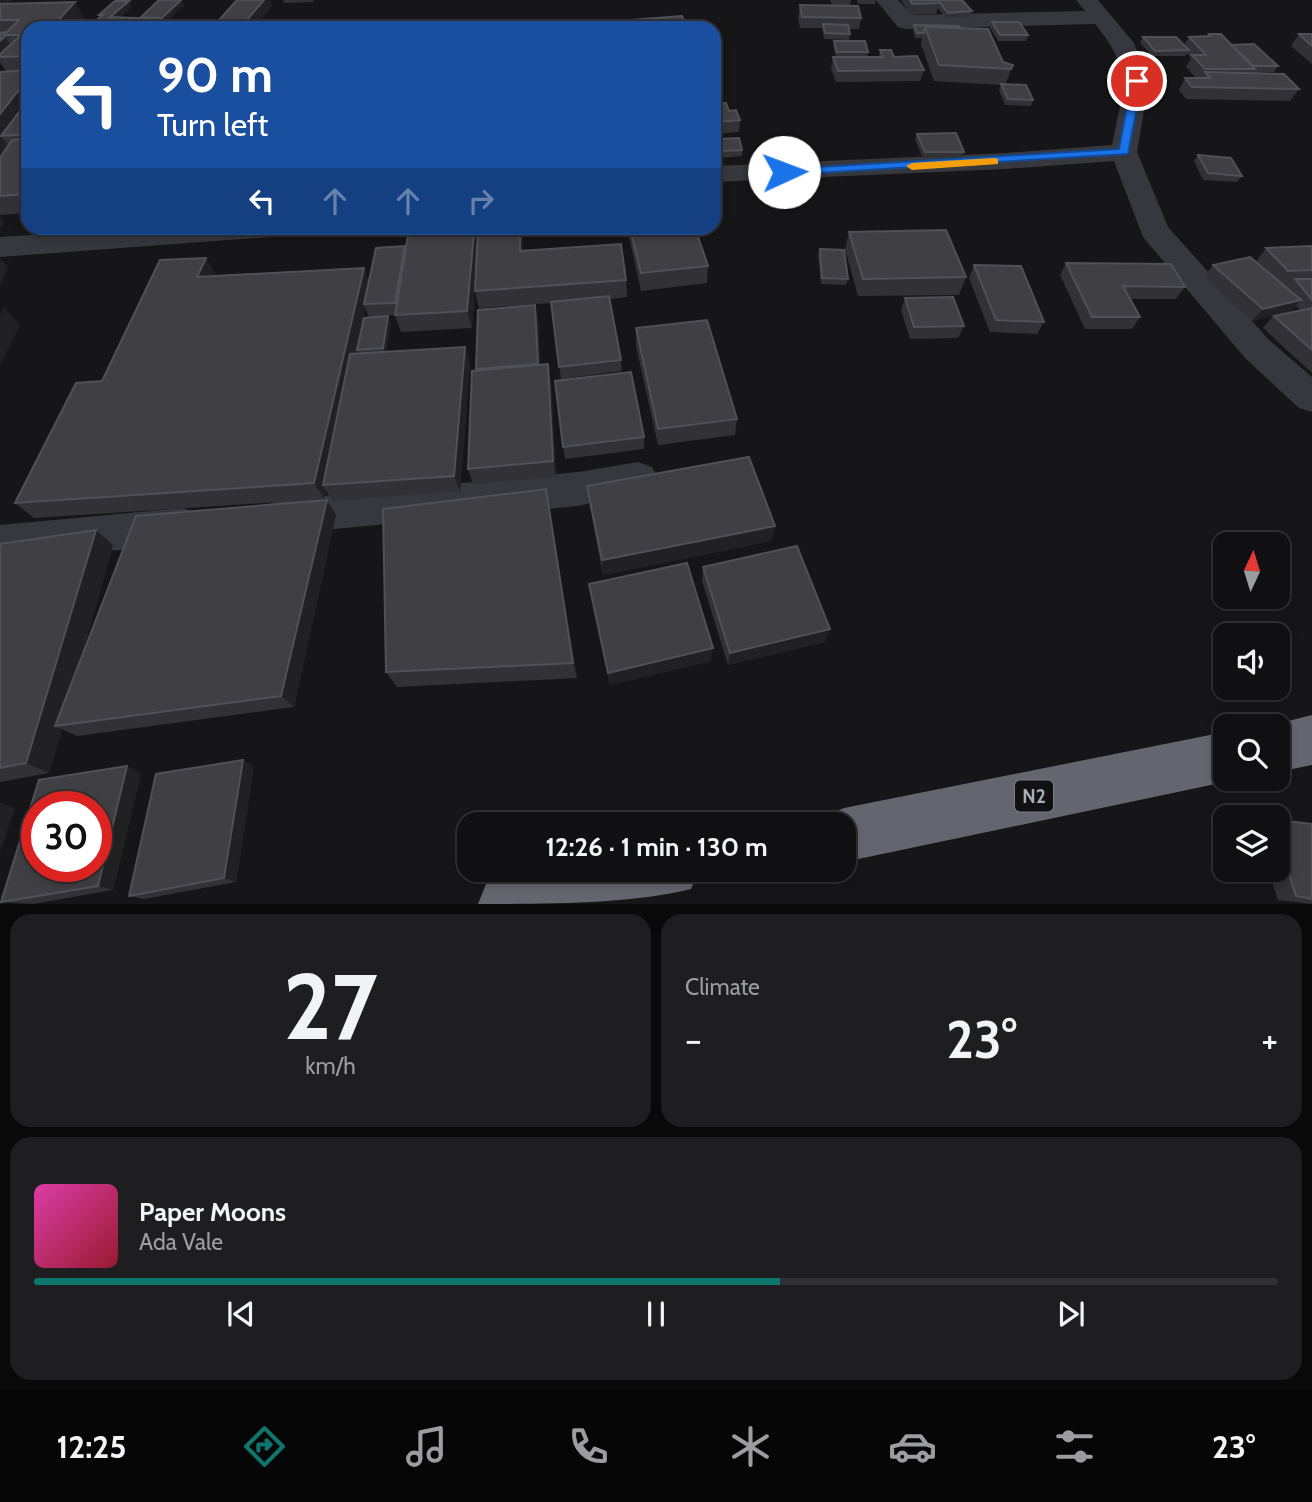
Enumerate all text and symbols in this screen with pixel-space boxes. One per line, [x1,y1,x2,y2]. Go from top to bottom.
text: 90 m [157,45,273,104]
icon: left [42,49,133,140]
pin [1107,51,1167,111]
icon: arrive [1118,62,1156,100]
text: Turn left [157,105,268,144]
position arrow [747,135,821,209]
icon: left [243,182,281,220]
icon: ahead [316,182,354,220]
icon: ahead [389,182,427,220]
icon: right [462,182,500,220]
north arrow [1213,532,1290,609]
map controls [1213,532,1290,882]
button: sound [1213,623,1290,700]
button: search [1213,714,1290,791]
road number: N2 [1015,780,1053,811]
speed limit sign: 30 [21,791,112,882]
button: layers [1213,805,1290,882]
text: 12:26 · 1 min · 130 m [546,831,768,863]
text: 27 [283,951,378,1062]
text: Climate [685,973,760,1001]
text: 23° [946,1008,1017,1071]
text: − [685,1016,702,1063]
text: + [1261,1016,1278,1063]
text: km/h [305,1052,356,1080]
text: Paper Moons [139,1196,286,1228]
text: Ada Vale [139,1228,223,1256]
icon: previous [222,1295,260,1333]
icon: pause [637,1295,675,1333]
icon: next [1052,1295,1090,1333]
icon: directions [240,1422,289,1471]
icon: music [402,1422,451,1471]
icon: phone [564,1422,613,1471]
icon: climate [726,1422,775,1471]
icon: car [888,1422,937,1471]
icon: filters [1050,1422,1099,1471]
text: 12:25 [57,1427,126,1466]
text: 23° [1212,1427,1255,1466]

